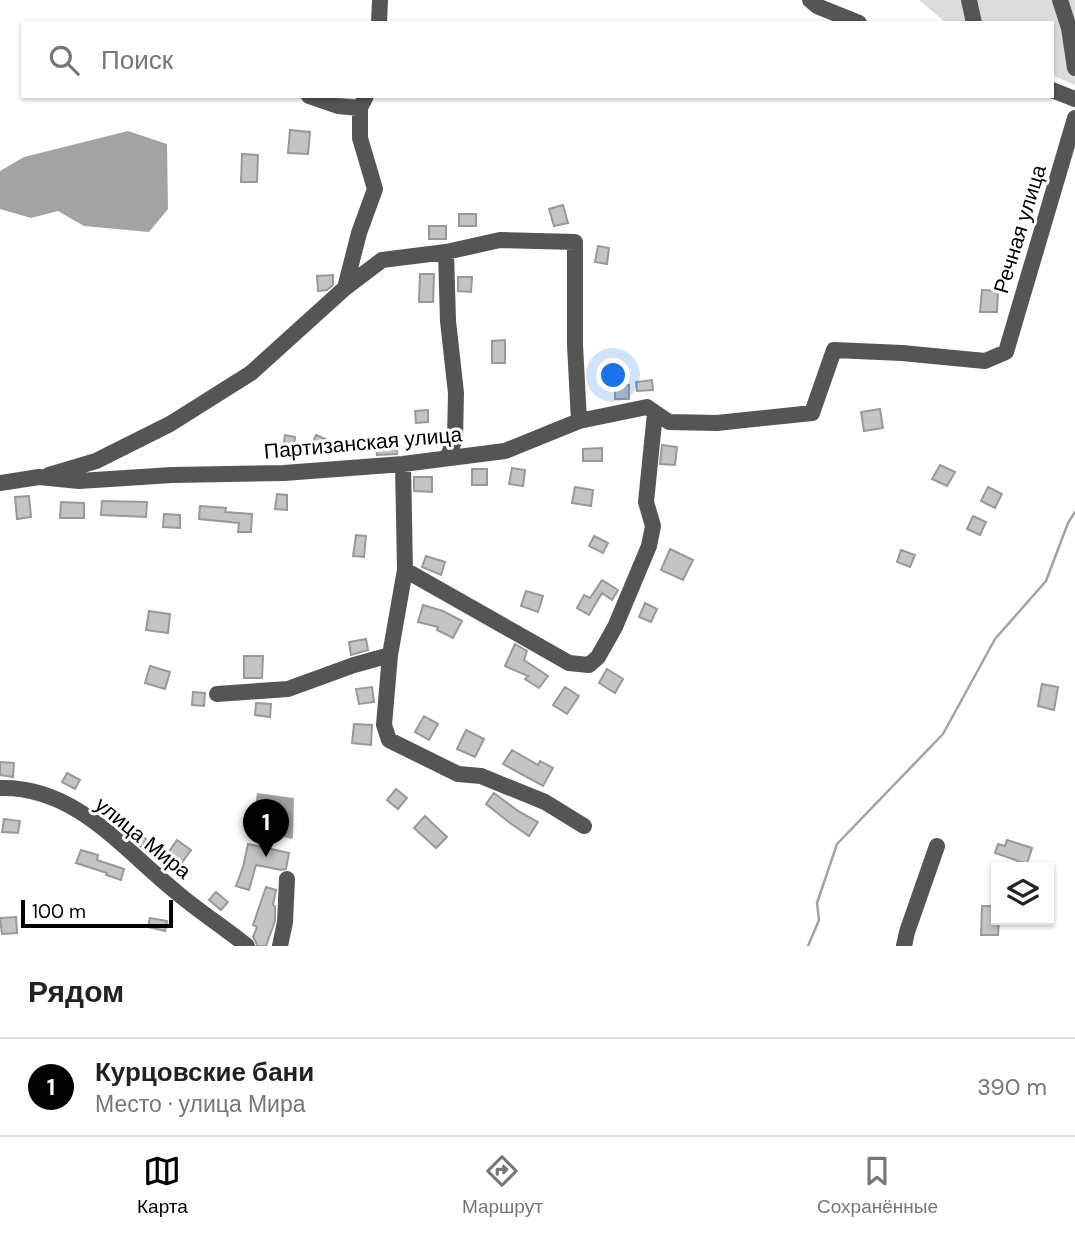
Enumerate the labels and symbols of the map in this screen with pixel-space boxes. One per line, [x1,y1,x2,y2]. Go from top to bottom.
street label: Речная улица [987,161,1053,297]
your location [596,358,630,392]
street label: Партизанская улица [263,420,464,466]
street label: улица Мира [89,791,197,886]
pin: 1 [243,799,289,857]
scale bar [21,897,173,929]

